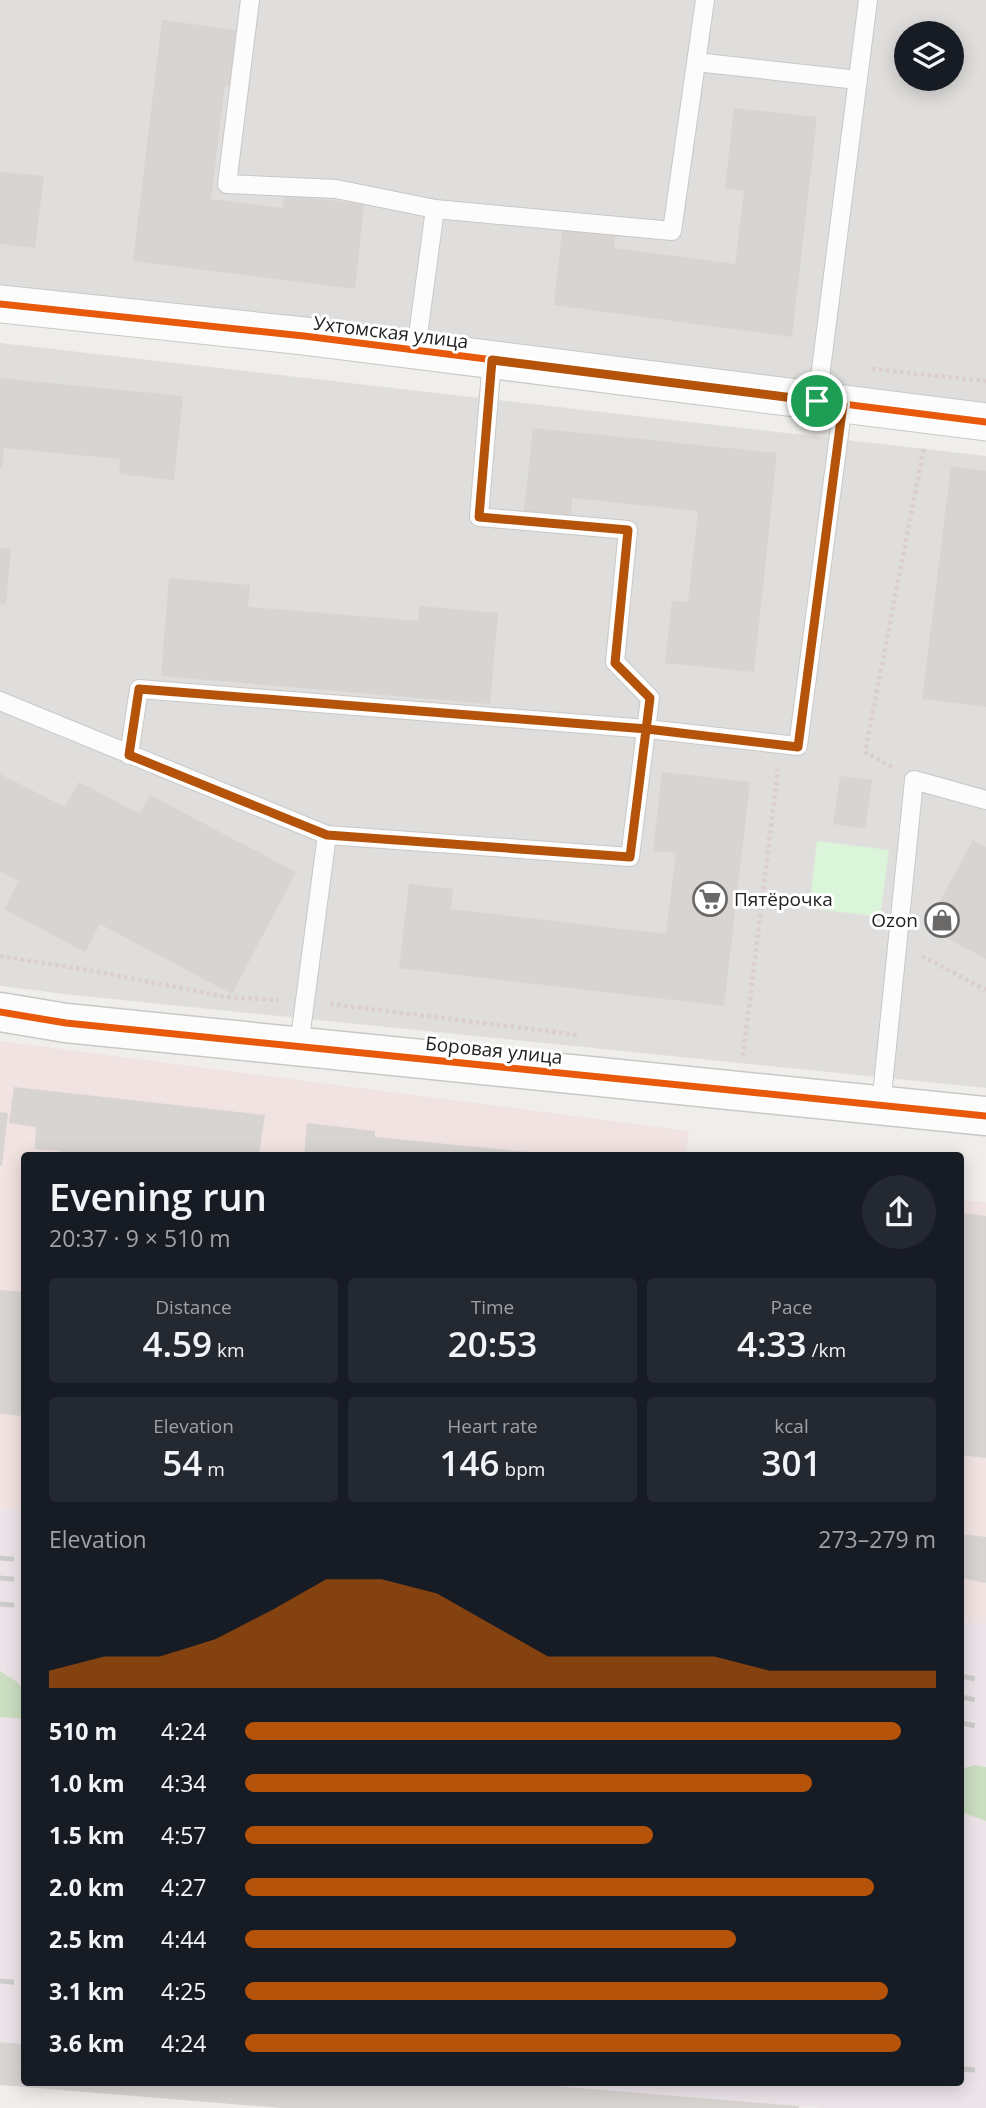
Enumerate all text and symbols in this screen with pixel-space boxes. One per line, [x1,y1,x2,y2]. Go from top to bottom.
map controls [894,21,964,91]
button: layers [894,21,964,91]
street label: Ухтомская улица [312,310,470,354]
pin [787,371,847,431]
icon: arrive [798,382,836,420]
supermarket icon: Пятёрочка [691,880,729,918]
place label: Пятёрочка [734,886,833,912]
shop icon: Ozon [923,901,961,939]
place label: Ozon [871,907,918,933]
street label: Боровая улица [424,1030,564,1070]
text: Evening run [49,1170,267,1222]
button: share [862,1175,936,1249]
text: 20:37 · 9 × 510 m [49,1222,231,1254]
text: Distance [155,1294,232,1320]
text: Time [471,1294,514,1320]
text: Pace [771,1294,812,1320]
text: 4.59 [142,1320,212,1367]
text: 20:53 [448,1320,537,1367]
text: 4:33 [737,1320,807,1367]
text: km [212,1337,245,1363]
text: /km [807,1337,846,1363]
text: Elevation [153,1413,234,1439]
text: Heart rate [447,1413,538,1439]
text: kcal [774,1413,809,1439]
text: 54 [162,1439,202,1486]
text: 146 [440,1439,500,1486]
text: 301 [761,1439,822,1486]
text: m [202,1456,225,1482]
text: bpm [500,1456,545,1482]
text: Elevation [49,1523,147,1555]
text: 273–279 m [818,1523,936,1555]
text: 510 m [49,1715,117,1747]
text: 4:24 [161,1715,207,1747]
text: 1.0 km [49,1767,125,1799]
text: 4:34 [161,1767,207,1799]
text: 1.5 km [49,1819,125,1851]
text: 4:57 [161,1819,207,1851]
text: 2.0 km [49,1871,125,1903]
text: 4:27 [161,1871,207,1903]
text: 2.5 km [49,1923,125,1955]
text: 4:44 [161,1923,207,1955]
text: 3.1 km [49,1975,125,2007]
text: 4:25 [161,1975,207,2007]
text: 3.6 km [49,2027,125,2059]
text: 4:24 [161,2027,207,2059]

